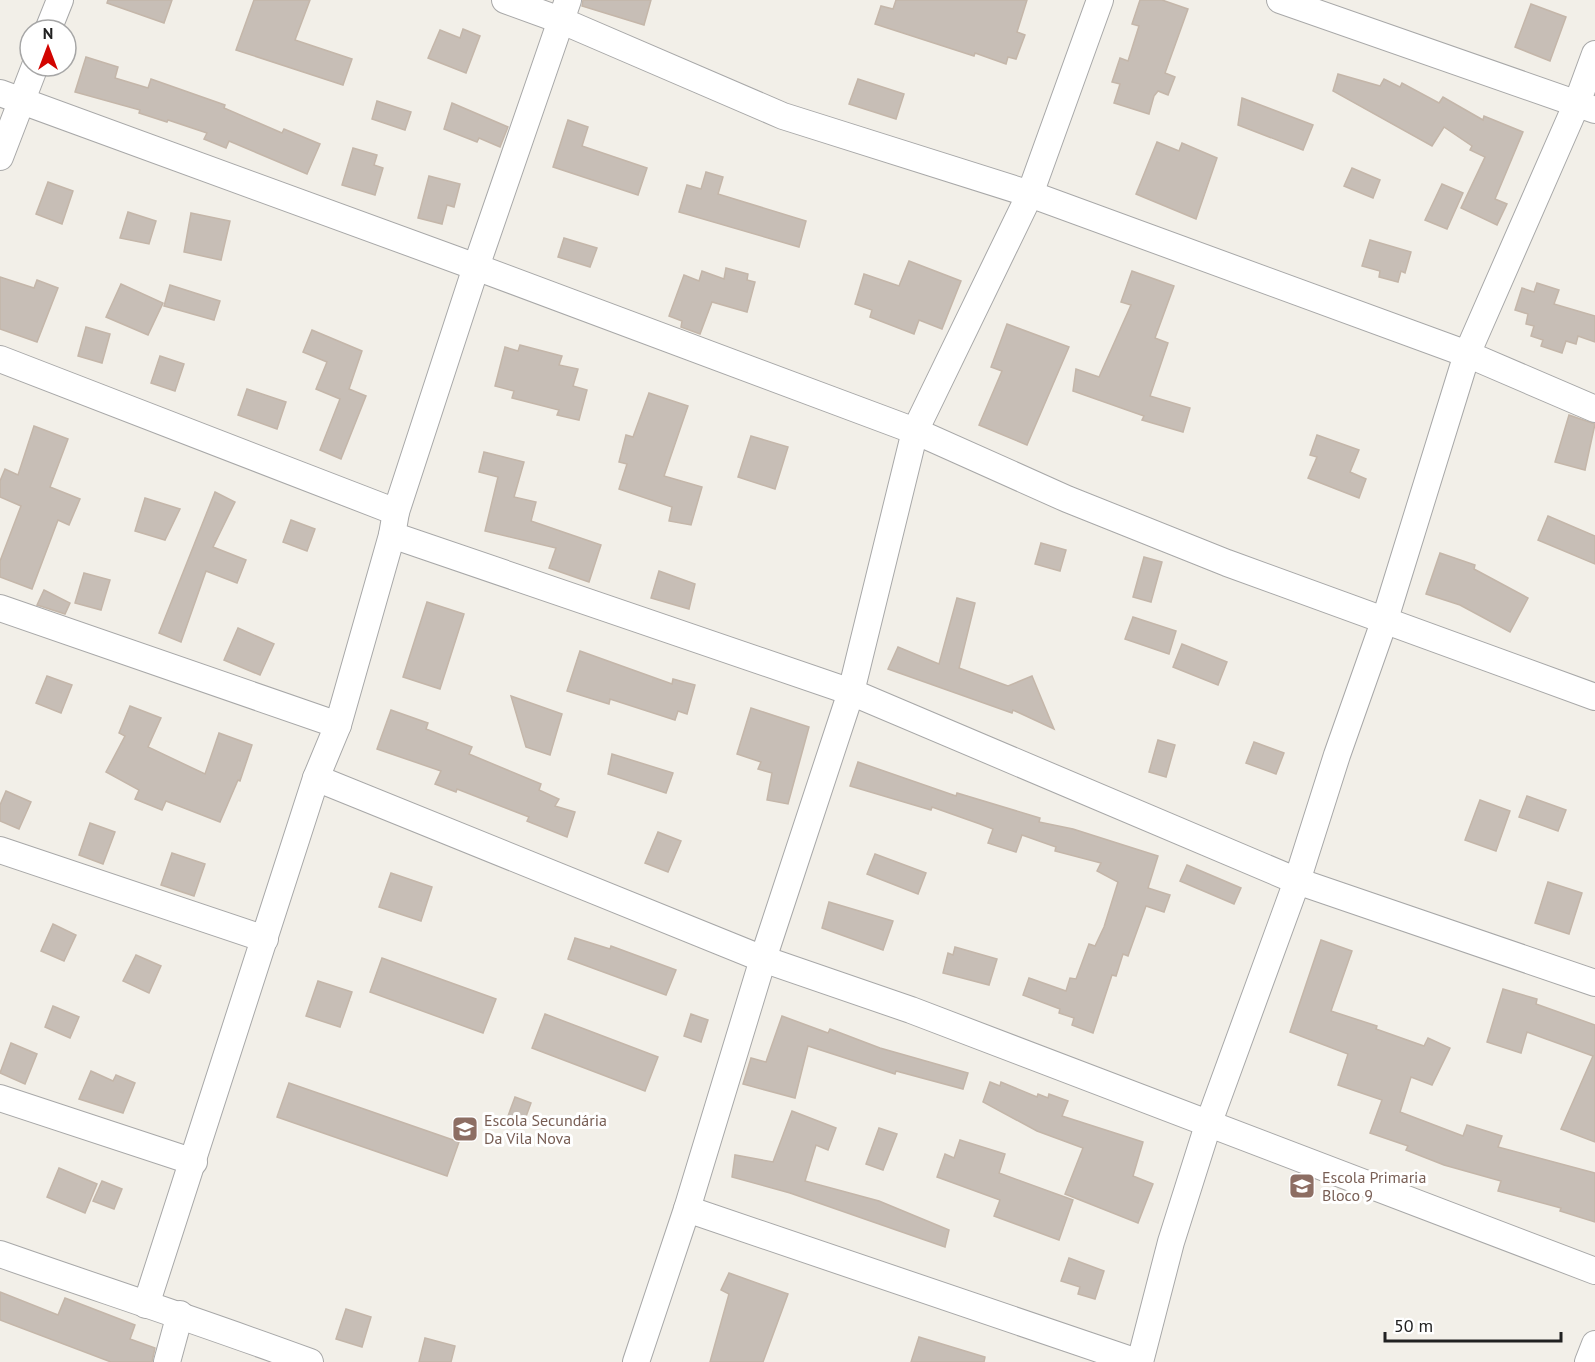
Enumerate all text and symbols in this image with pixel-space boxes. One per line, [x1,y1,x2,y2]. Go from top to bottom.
north arrow [18,18,78,78]
text: N [43,23,53,43]
place label: Escola Secundária Da Vila Nova [484,1110,607,1148]
school or university icon: Escola Secundária Da Vila Nova [450,1114,480,1144]
place label: Escola Primaria Bloco 9 [1322,1167,1426,1205]
school or university icon: Escola Primaria Bloco 9 [1287,1171,1317,1201]
scale bar [1385,1305,1560,1343]
text: 50 m [1394,1314,1433,1337]

